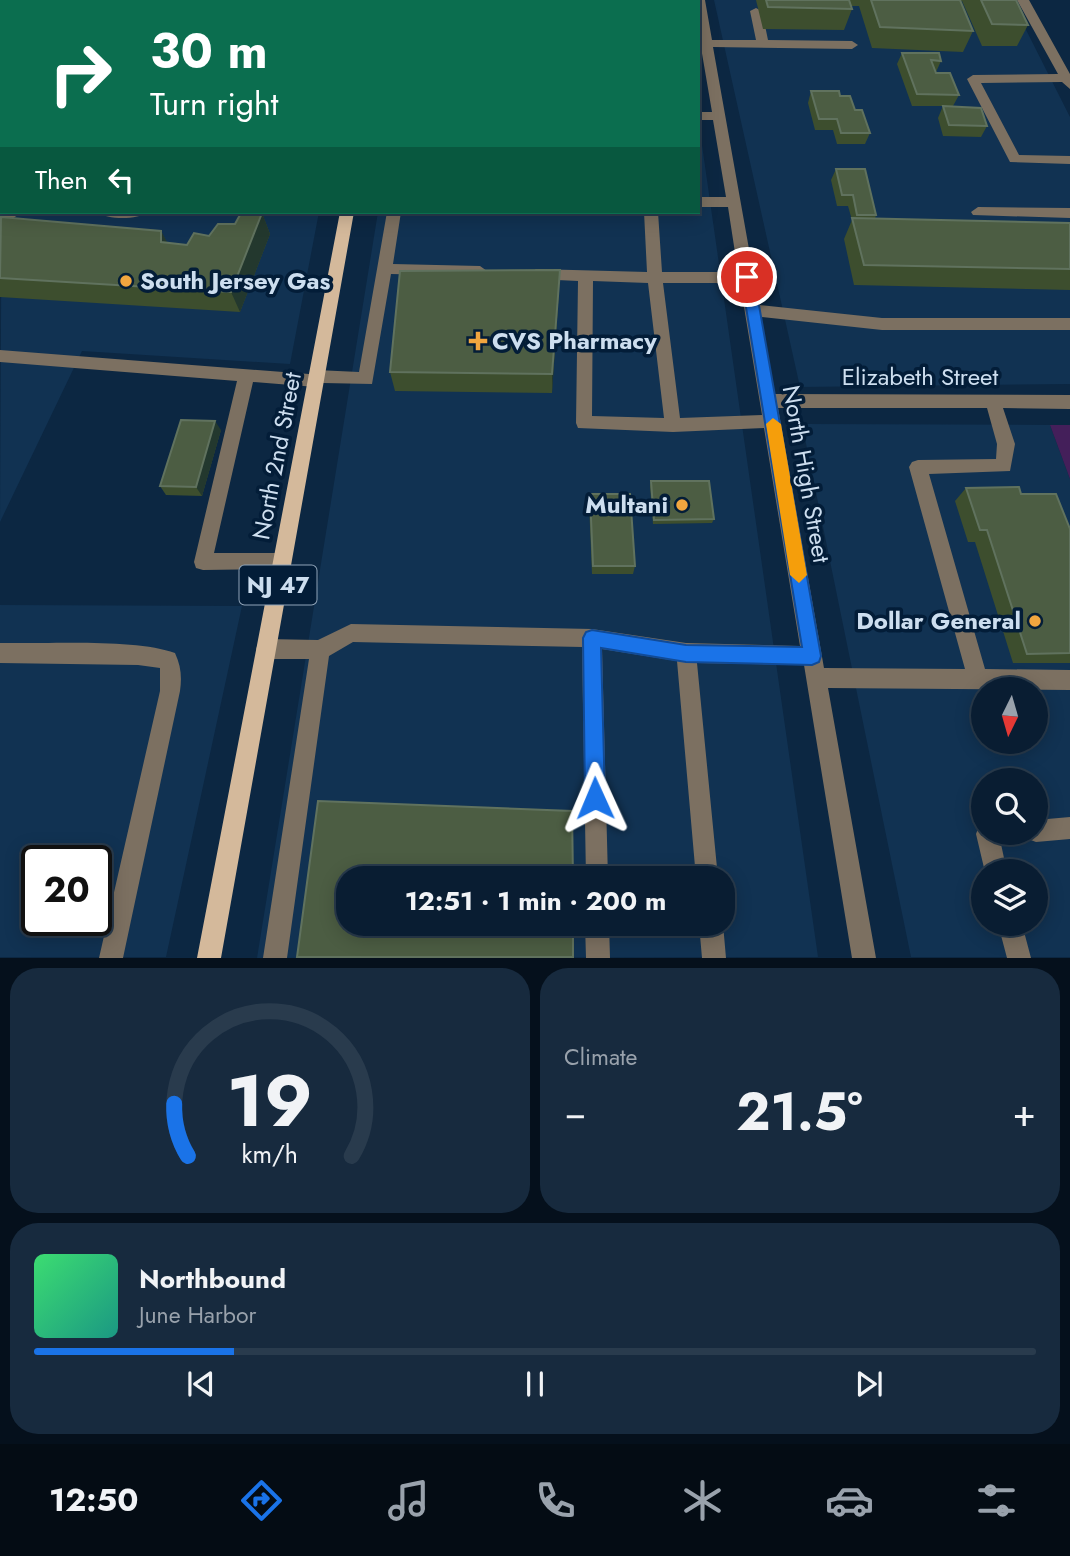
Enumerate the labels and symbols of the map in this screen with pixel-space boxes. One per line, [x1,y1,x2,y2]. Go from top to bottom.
pin [717,247,777,307]
place label: South Jersey Gas [140,263,330,298]
marker: South Jersey Gas [118,273,134,289]
place label: CVS Pharmacy [492,323,657,358]
marker: CVS Pharmacy [470,333,486,349]
street label: Elizabeth Street [842,359,998,394]
street label: North 2nd Street [243,369,310,543]
street label: North High Street [774,382,839,566]
place label: Multani [585,487,668,522]
marker: Multani [674,497,690,513]
road number: NJ 47 [240,566,316,604]
place label: Dollar General [856,603,1021,638]
marker: Dollar General [1027,613,1043,629]
north arrow [971,677,1048,754]
position arrow [558,761,632,835]
speed limit sign: 20 [21,845,112,936]

